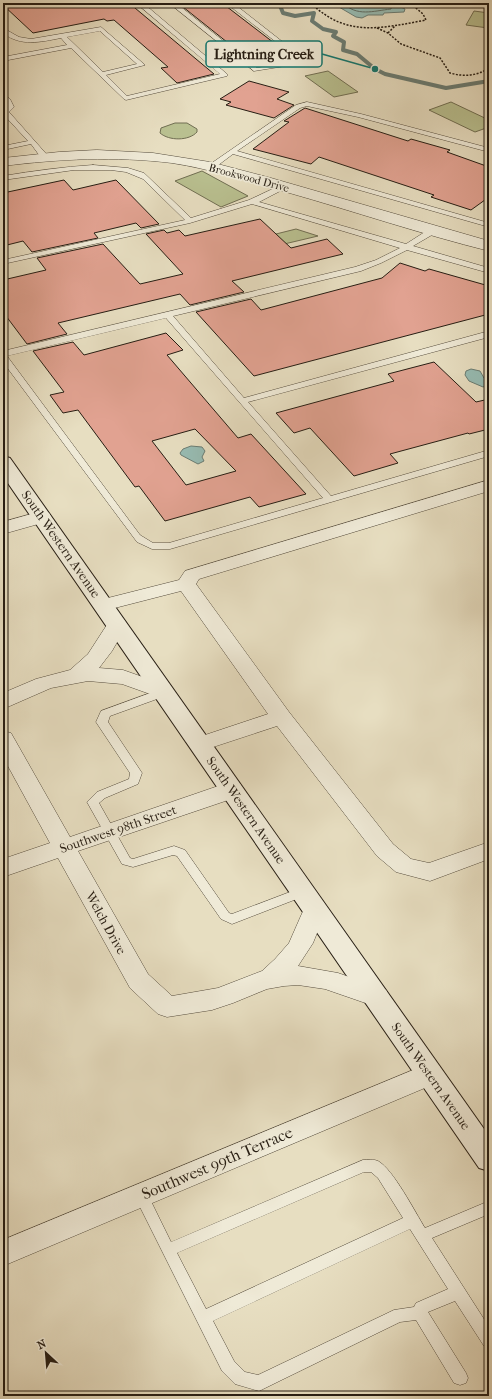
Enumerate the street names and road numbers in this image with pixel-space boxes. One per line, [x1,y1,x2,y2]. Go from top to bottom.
street label: Brookwood Drive [207,161,291,195]
street label: South Western Avenue [18,488,104,601]
street label: South Western Avenue [203,754,289,867]
street label: Southwest 98th Street [58,802,179,856]
street label: Welch Drive [82,888,130,957]
street label: South Western Avenue [388,1020,474,1133]
street label: Southwest 99th Terrace [139,1122,296,1203]

